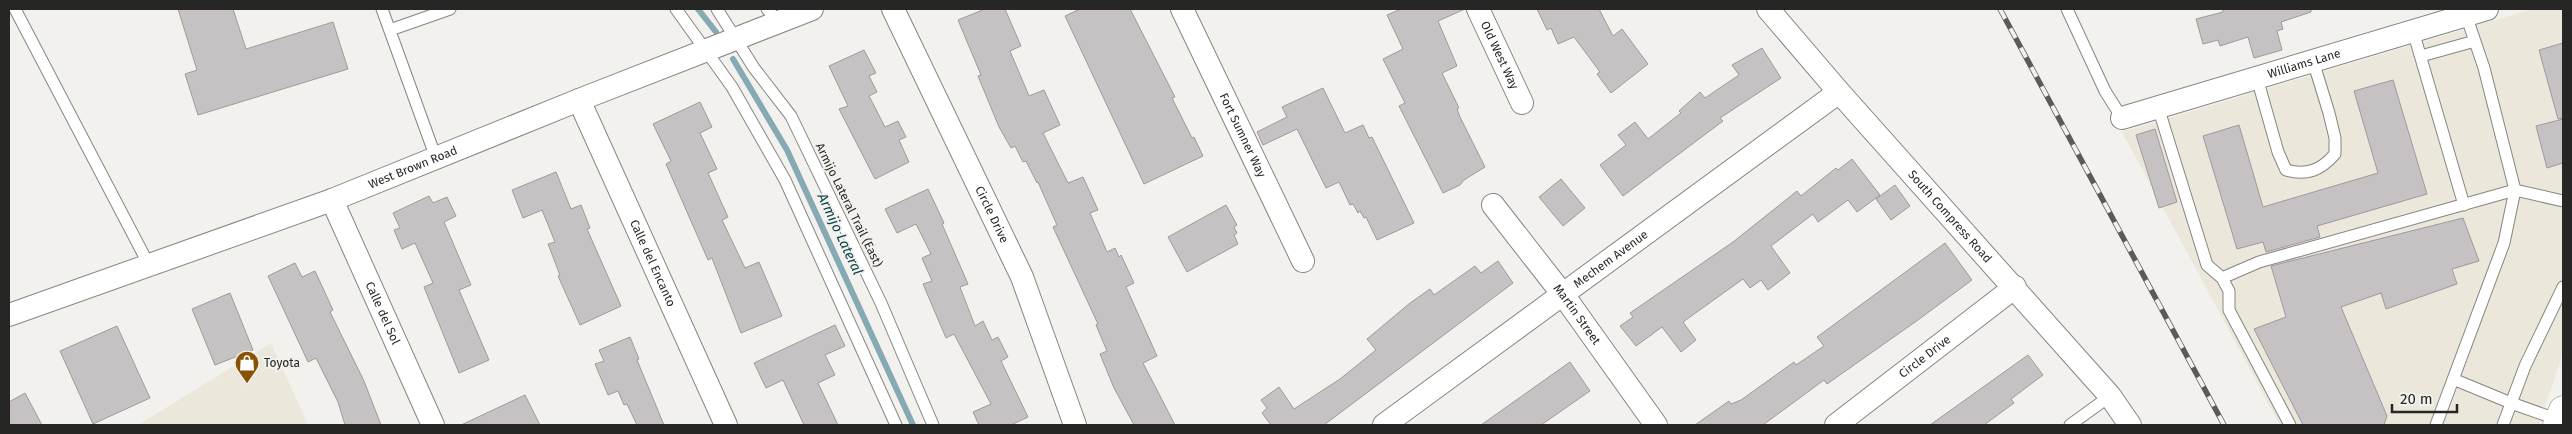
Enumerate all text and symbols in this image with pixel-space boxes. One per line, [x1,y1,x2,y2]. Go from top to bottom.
street label: Old West Way [1478,19,1522,92]
street label: Williams Lane [2266,46,2342,81]
street label: Fort Sumner Way [1216,91,1269,180]
street label: Armijo Lateral Trail (East) [813,141,885,269]
street label: West Brown Road [366,143,459,192]
street label: South Compress Road [1905,167,1995,266]
street label: Circle Drive [972,184,1012,245]
water label: Armijo Lateral [814,191,866,277]
street label: Calle del Encanto [627,217,679,309]
street label: Mechem Avenue [1571,227,1651,291]
street label: Calle del Sol [363,280,403,347]
street label: Martin Street [1551,281,1604,348]
street label: Circle Drive [1896,332,1953,381]
shop icon: Toyota [234,350,260,384]
place label: Toyota [264,356,300,370]
scale bar [2392,382,2457,414]
text: 20 m [2400,390,2433,408]

